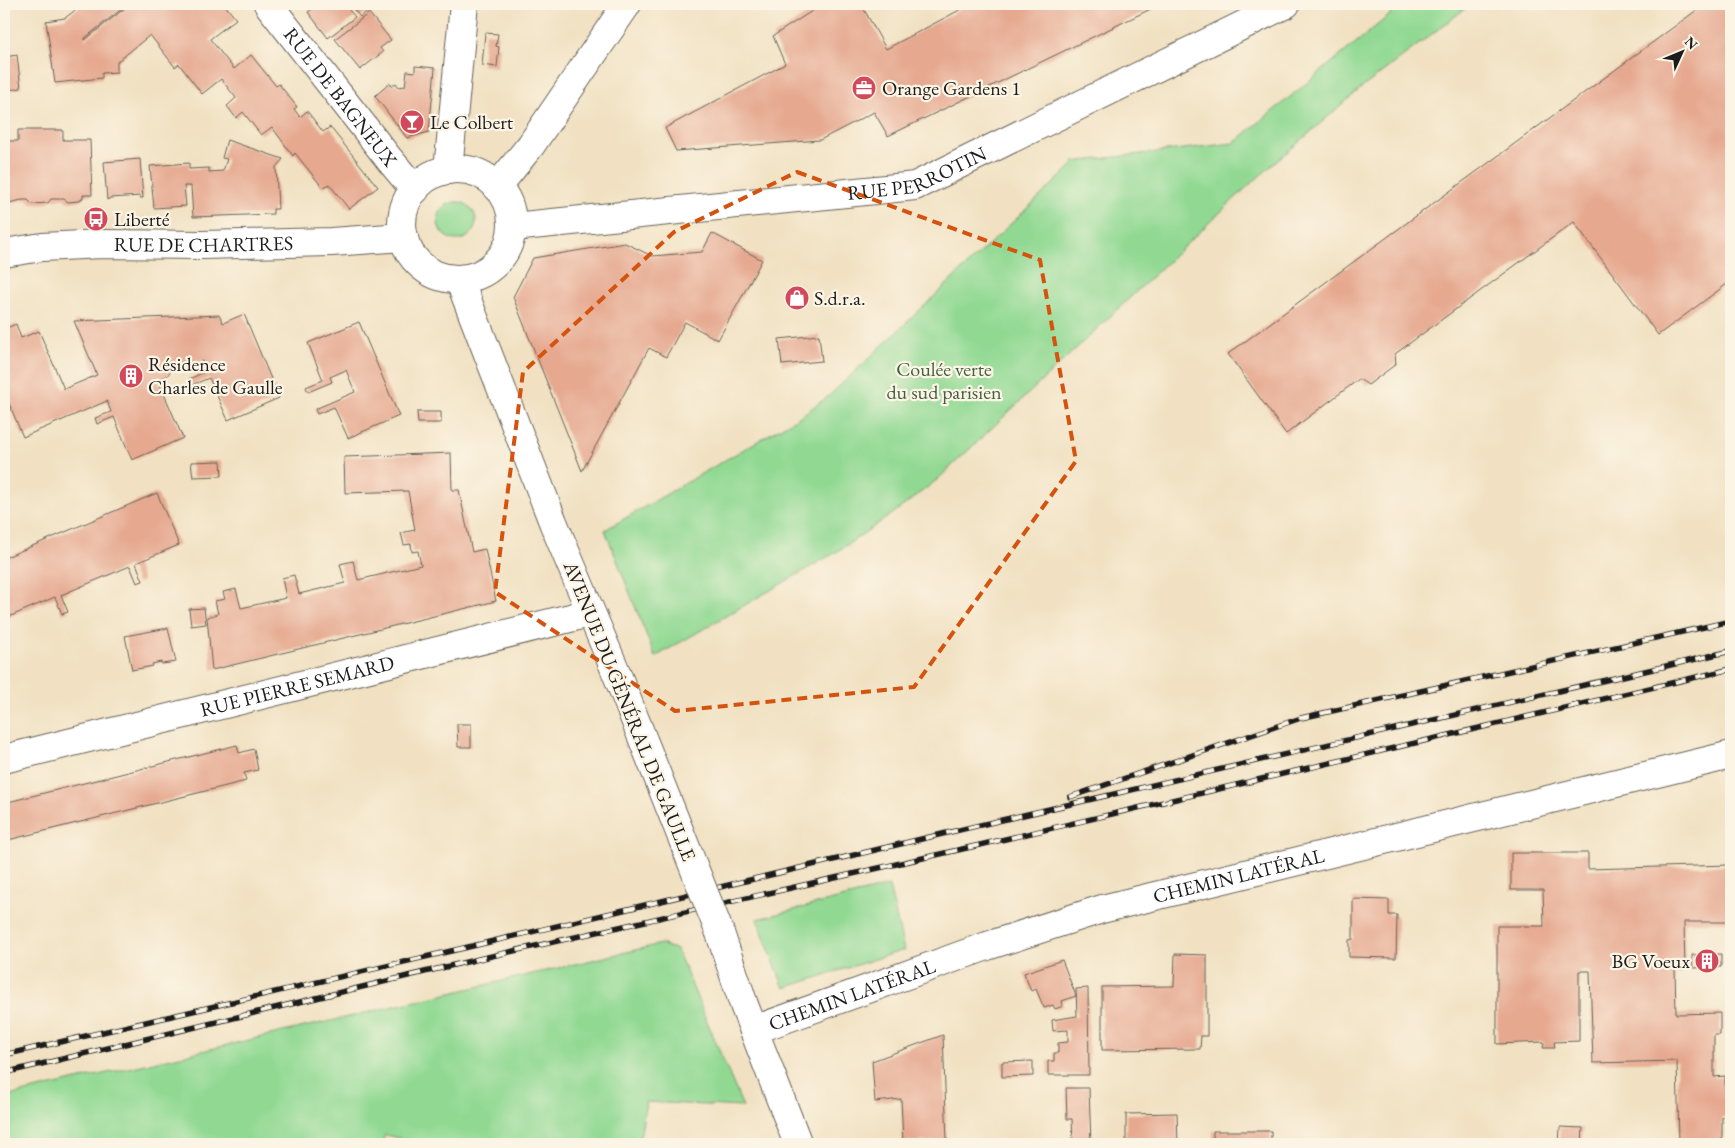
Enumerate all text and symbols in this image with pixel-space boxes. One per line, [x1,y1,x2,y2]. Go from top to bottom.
street label: RUE DE BAGNEUX [278,22,403,172]
north arrow [1658,28,1708,78]
text: N [1681,33,1702,54]
office icon: Orange Gardens 1 [851,75,877,101]
place label: Orange Gardens 1 [882,75,1021,101]
bar icon: Le Colbert [399,109,425,135]
place label: Le Colbert [430,109,514,135]
street label: RUE PERROTIN [846,140,991,206]
bus stop icon: Liberté [83,206,109,232]
place label: Liberté [114,206,170,232]
street label: RUE DE CHARTRES [114,230,293,258]
shop icon: S.d.r.a. [784,285,810,311]
place label: S.d.r.a. [814,285,866,311]
place label: Résidence Charles de Gaulle [148,351,283,400]
park label: Coulée verte du sud parisien [886,356,1002,405]
building icon: Résidence Charles de Gaulle [118,363,144,389]
street label: AVENUE DU GÉNÉRAL DE GAULLE [557,556,702,865]
street label: RUE PIERRE SEMARD [197,649,397,723]
street label: CHEMIN LATÉRAL [1150,842,1327,909]
place label: BG Voeux [1611,948,1690,974]
building icon: BG Voeux [1694,948,1720,974]
street label: CHEMIN LATÉRAL [765,953,939,1037]

